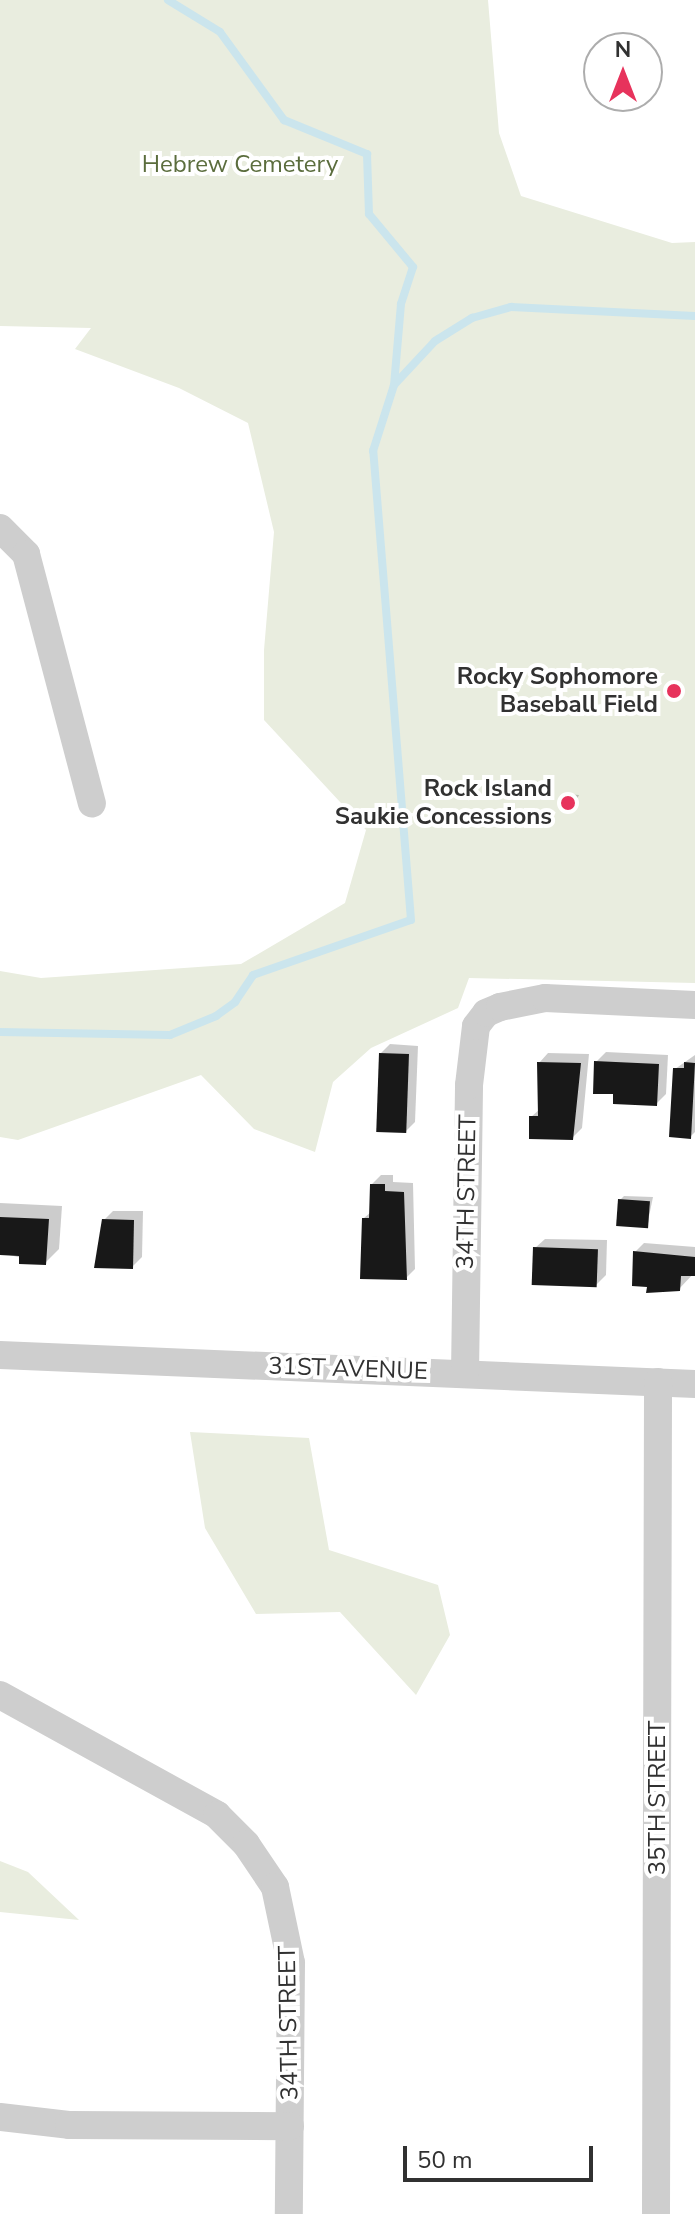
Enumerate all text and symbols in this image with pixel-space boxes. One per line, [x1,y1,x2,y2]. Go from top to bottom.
north arrow [583,32,663,112]
text: N [615,35,631,65]
park label: Hebrew Cemetery [142,151,338,179]
place label: Rocky Sophomore Baseball Field [457,663,658,719]
marker: Rocky Sophomore Baseball Field [665,682,683,700]
place label: Rock Island Saukie Concessions [335,775,552,831]
marker: Rock Island Saukie Concessions [559,794,577,812]
street label: 34TH STREET [451,1114,483,1270]
street label: 31ST AVENUE [268,1352,428,1386]
street label: 35TH STREET [644,1721,672,1875]
street label: 34TH STREET [273,1945,305,2101]
scale bar [407,2130,597,2180]
text: 50 m [417,2144,473,2176]

